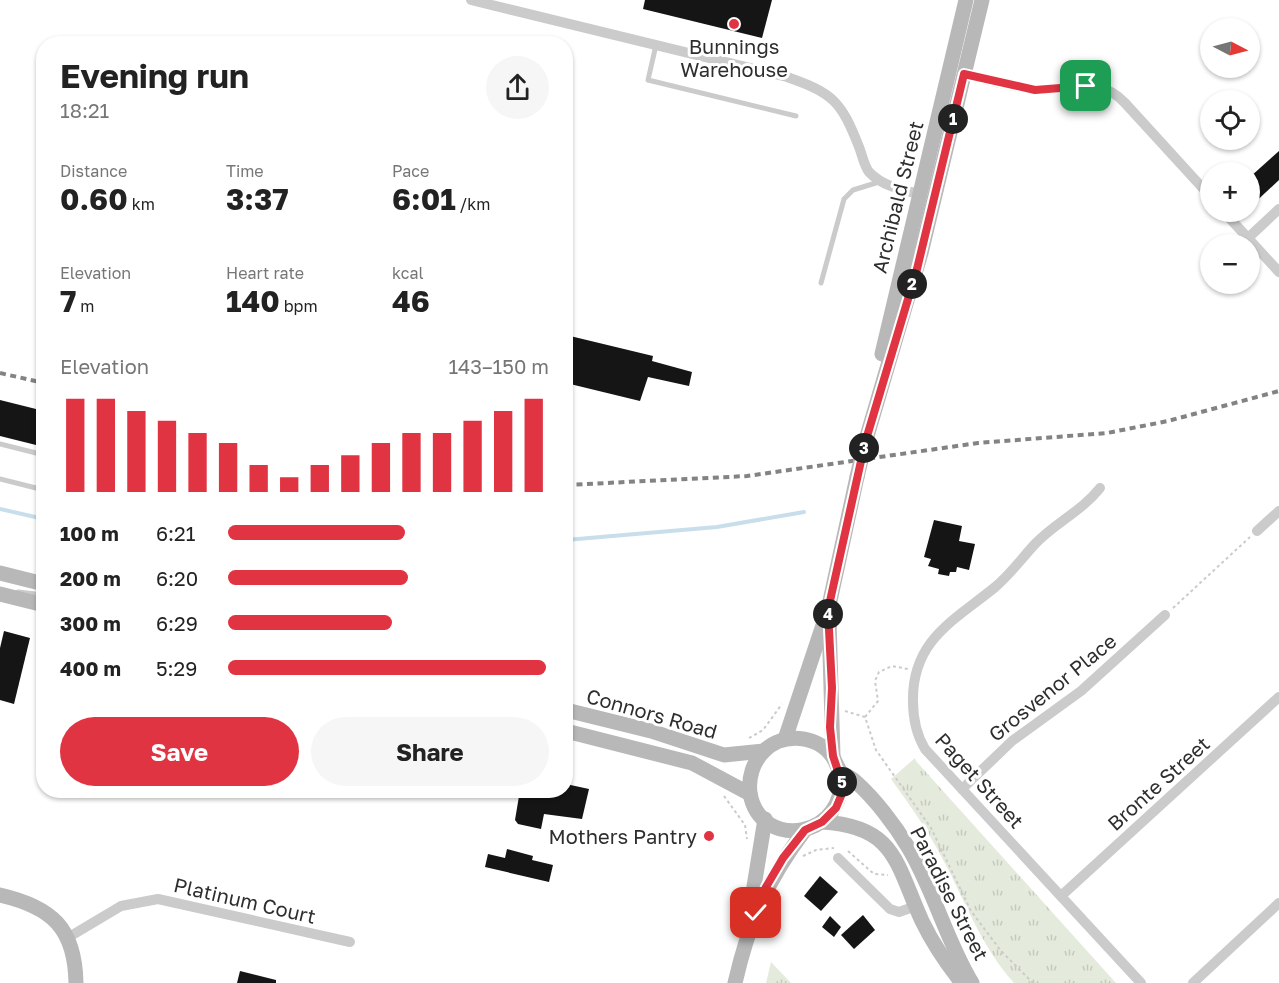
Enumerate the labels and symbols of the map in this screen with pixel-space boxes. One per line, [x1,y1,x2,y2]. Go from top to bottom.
marker: Bunnings Warehouse [727,17,741,31]
north arrow [1200,18,1260,78]
place label: Bunnings Warehouse [680,34,788,81]
pin [1060,60,1111,111]
pin: 1 [938,104,968,134]
street label: Archibald Street [867,118,927,276]
pin: 2 [897,269,927,299]
pin: 3 [849,433,879,463]
pin: 4 [813,599,843,629]
street label: Grosvenor Place [983,628,1121,746]
street label: Connors Road [584,683,720,743]
street label: Paget Street [931,727,1029,833]
street label: Bronte Street [1102,731,1214,835]
pin: 5 [827,767,857,797]
street label: Paradise Street [906,822,994,964]
place label: Mothers Pantry [549,824,697,848]
marker: Mothers Pantry [702,829,716,843]
street label: Platinum Court [172,872,318,928]
pin [730,887,781,938]

